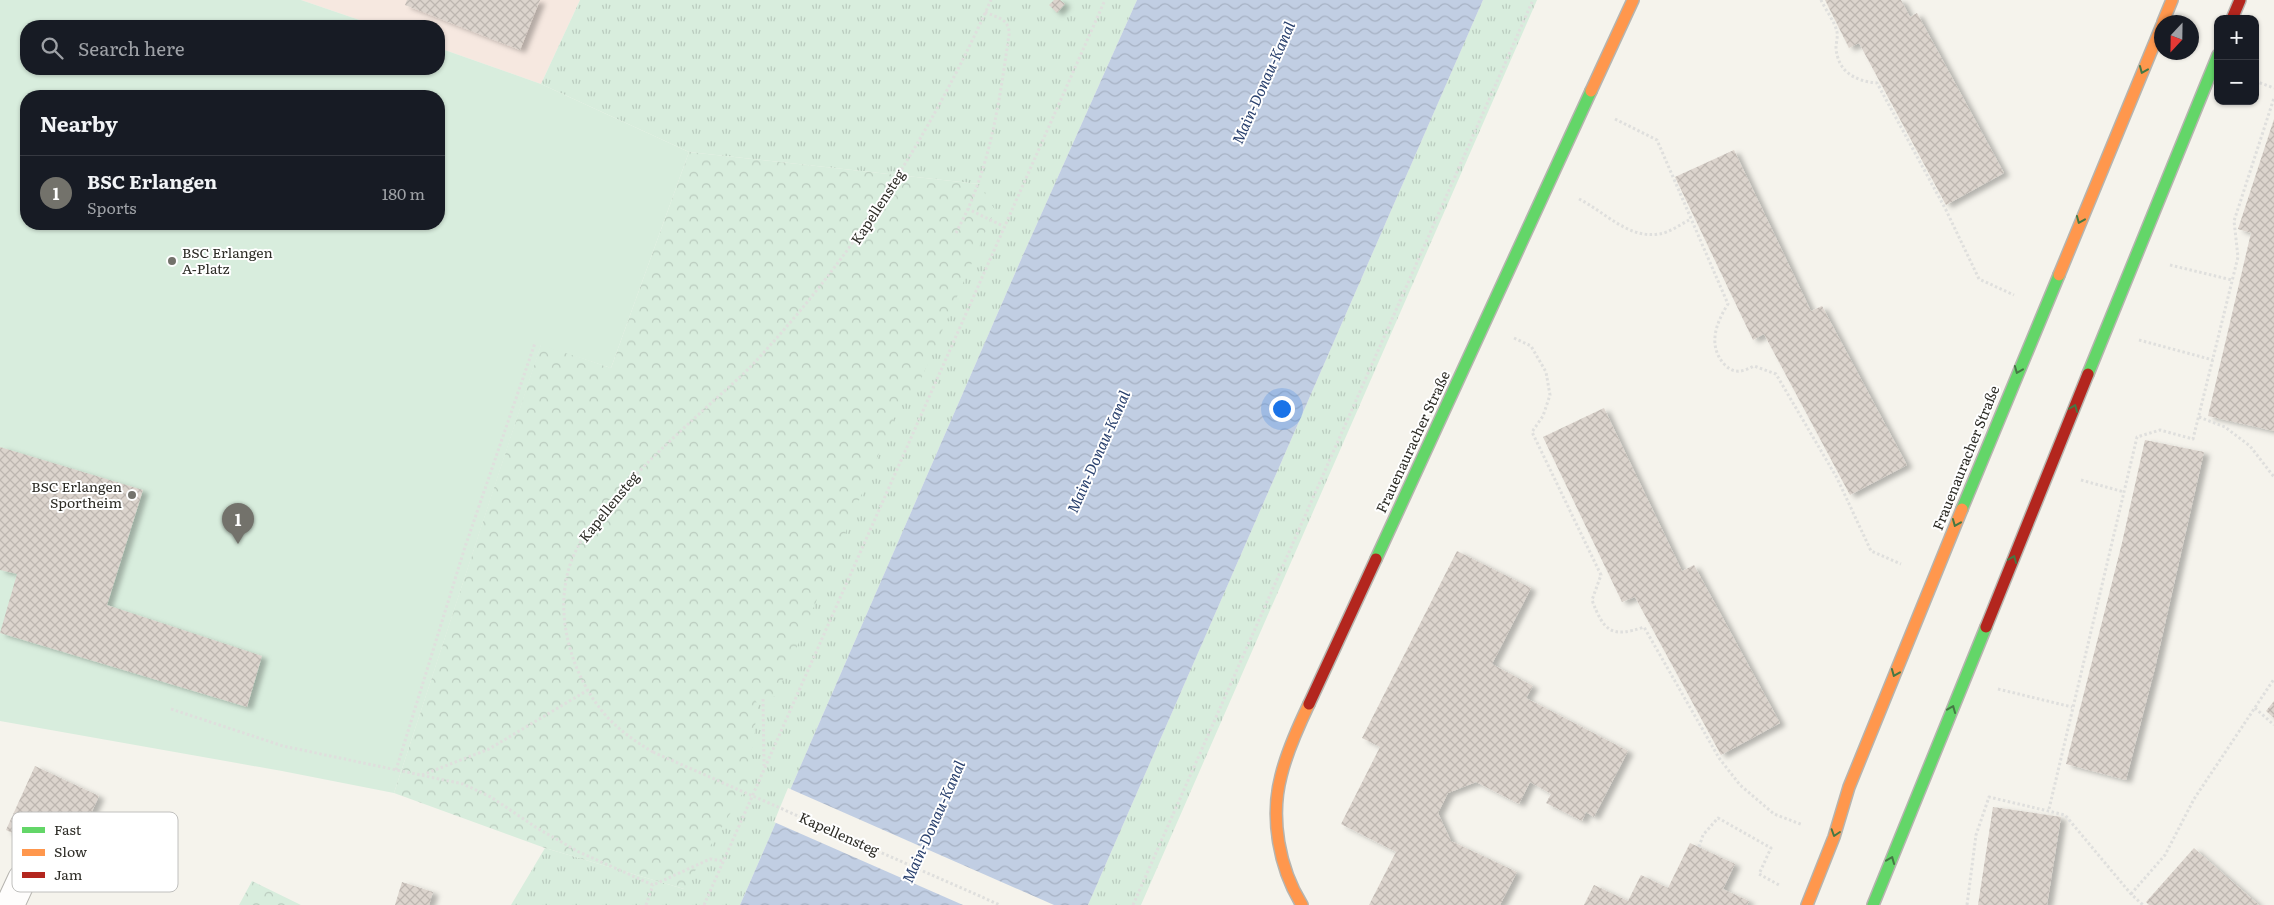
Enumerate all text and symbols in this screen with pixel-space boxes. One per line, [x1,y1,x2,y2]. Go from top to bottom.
north arrow [2154,15,2199,60]
map controls [2214,15,2259,105]
button: + [2214,15,2259,60]
water label: Main-Donau-Kanal [1225,17,1300,147]
search box [20,20,445,75]
icon: search [38,34,66,62]
text: Search here [78,34,185,62]
button: − [2214,60,2259,105]
one-way arrow [2138,65,2149,74]
text: Nearby [40,107,118,138]
street label: Kapellensteg [845,165,909,248]
text: BSC Erlangen [87,167,217,195]
text: 1 [53,181,59,205]
text: 180 m [382,181,425,205]
text: Sports [87,195,137,219]
one-way arrow [2076,215,2086,224]
place label: BSC Erlangen A-Platz [182,242,273,278]
marker: BSC Erlangen A-Platz [166,255,178,267]
one-way arrow [2013,365,2024,374]
street label: Frauenauracher Straße [1370,367,1454,516]
street label: Frauenauracher Straße [1927,382,2003,533]
water label: Main-Donau-Kanal [1060,386,1135,516]
your location [1269,396,1295,422]
one-way arrow [2068,404,2079,413]
street label: Kapellensteg [573,467,643,546]
place label: BSC Erlangen Sportheim [31,476,122,512]
marker: BSC Erlangen Sportheim [126,489,138,501]
pin: 1 [222,503,254,544]
one-way arrow [1951,518,1962,527]
one-way arrow [2007,555,2017,564]
one-way arrow [1891,669,1901,677]
one-way arrow [1946,705,1957,714]
water label: Main-Donau-Kanal [895,756,970,886]
street label: Kapellensteg [796,807,883,860]
legend [12,812,178,892]
text: Fast [54,819,82,839]
one-way arrow [1831,829,1841,837]
text: Slow [54,841,87,861]
one-way arrow [1885,856,1895,865]
text: Jam [54,864,83,884]

